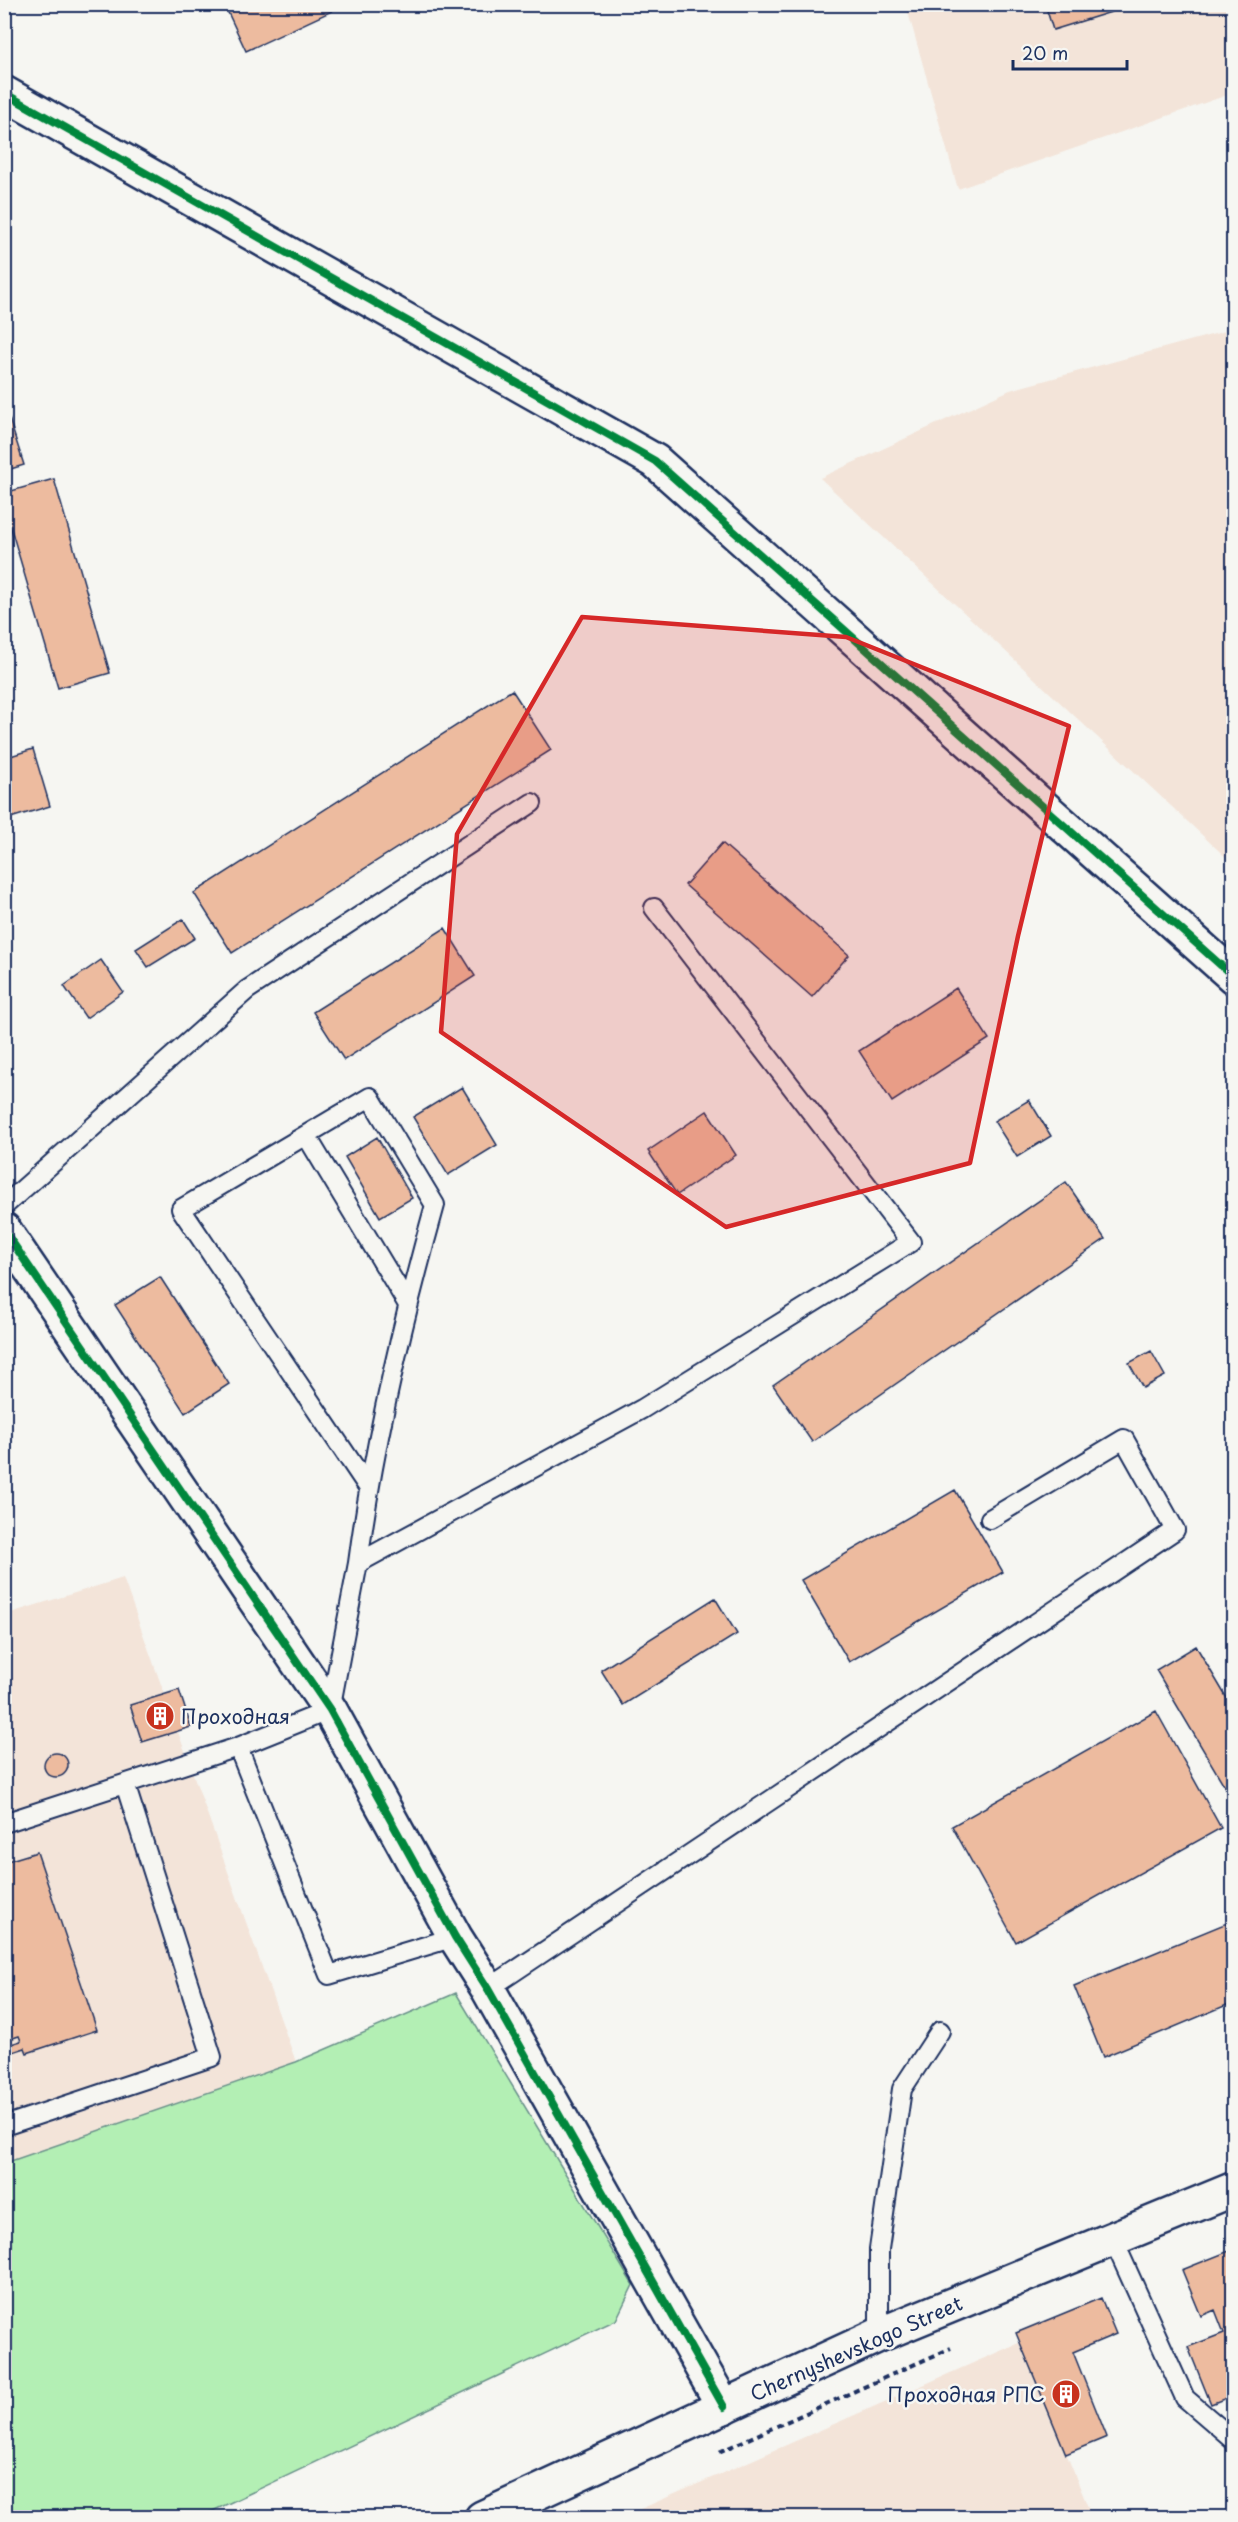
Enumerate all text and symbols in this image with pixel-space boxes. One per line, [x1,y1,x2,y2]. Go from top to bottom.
scale bar [1013,33,1127,71]
text: 20 m [1022,39,1068,66]
building icon: Проходная [144,1700,176,1732]
place label: Проходная [181,1701,290,1731]
street label: Chernyshevskogo Street [745,2288,967,2408]
building icon: Проходная РПС [1050,2378,1082,2410]
place label: Проходная РПС [888,2379,1045,2409]

